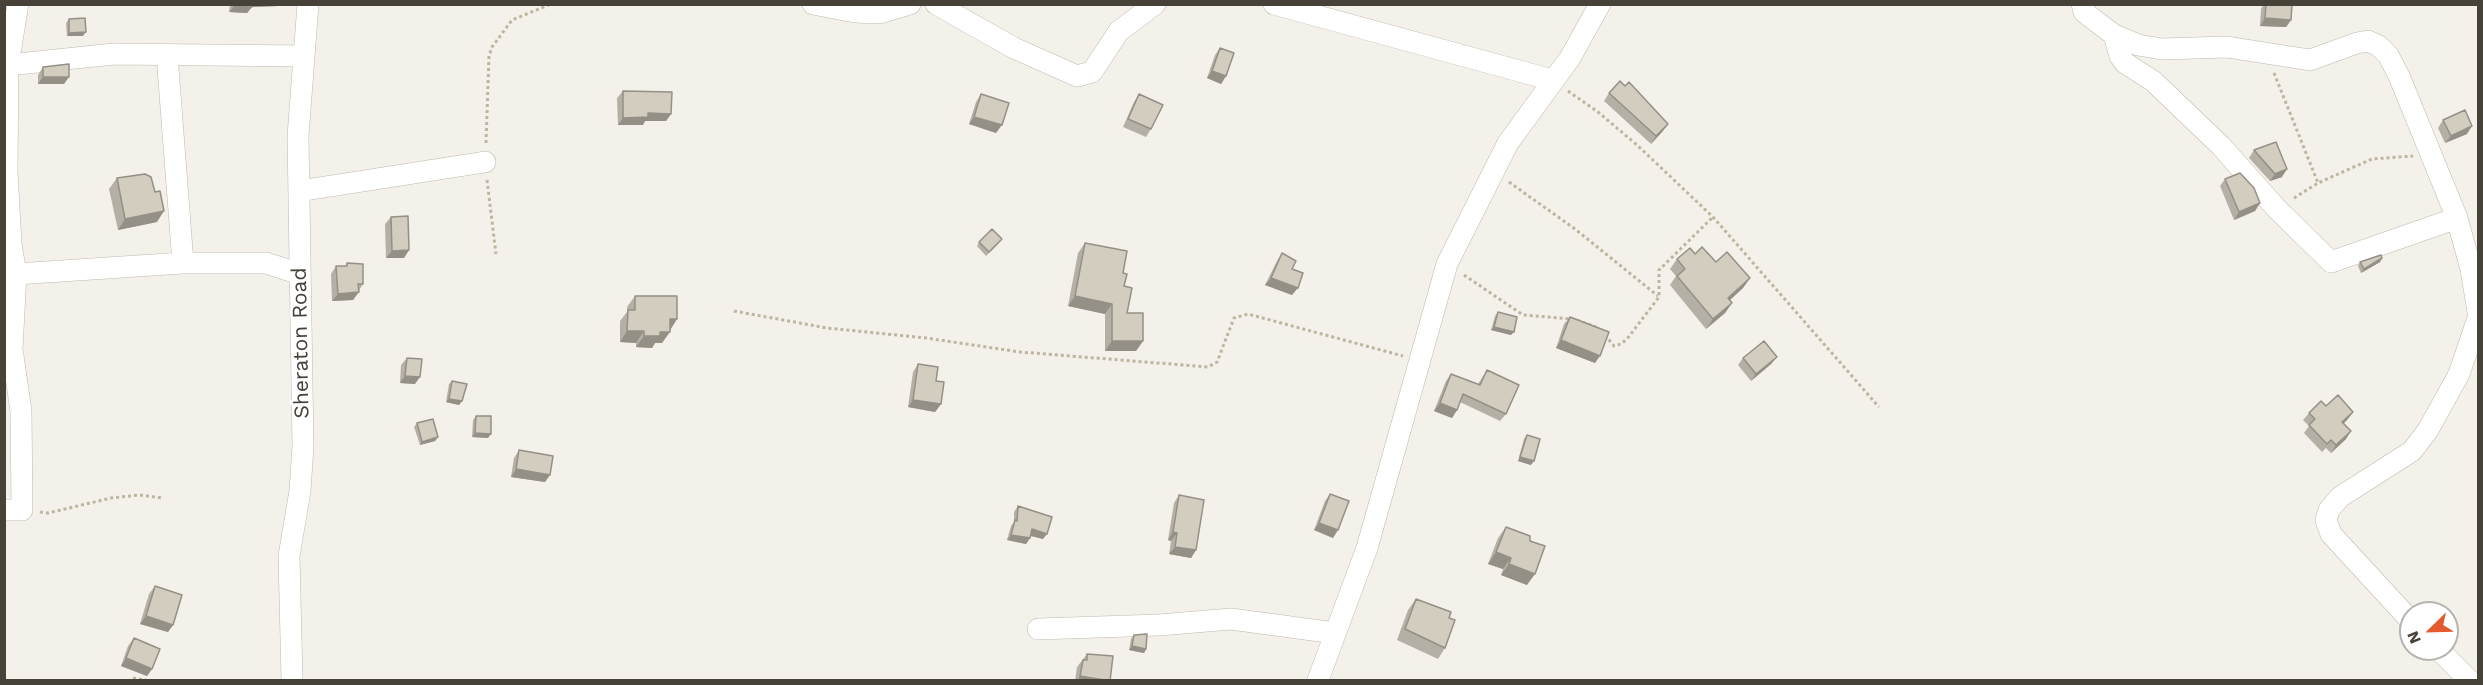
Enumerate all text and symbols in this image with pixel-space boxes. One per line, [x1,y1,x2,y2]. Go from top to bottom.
street label: Sheraton Road [287,267,315,419]
north arrow [2399,601,2459,661]
text: N [2403,628,2425,647]

